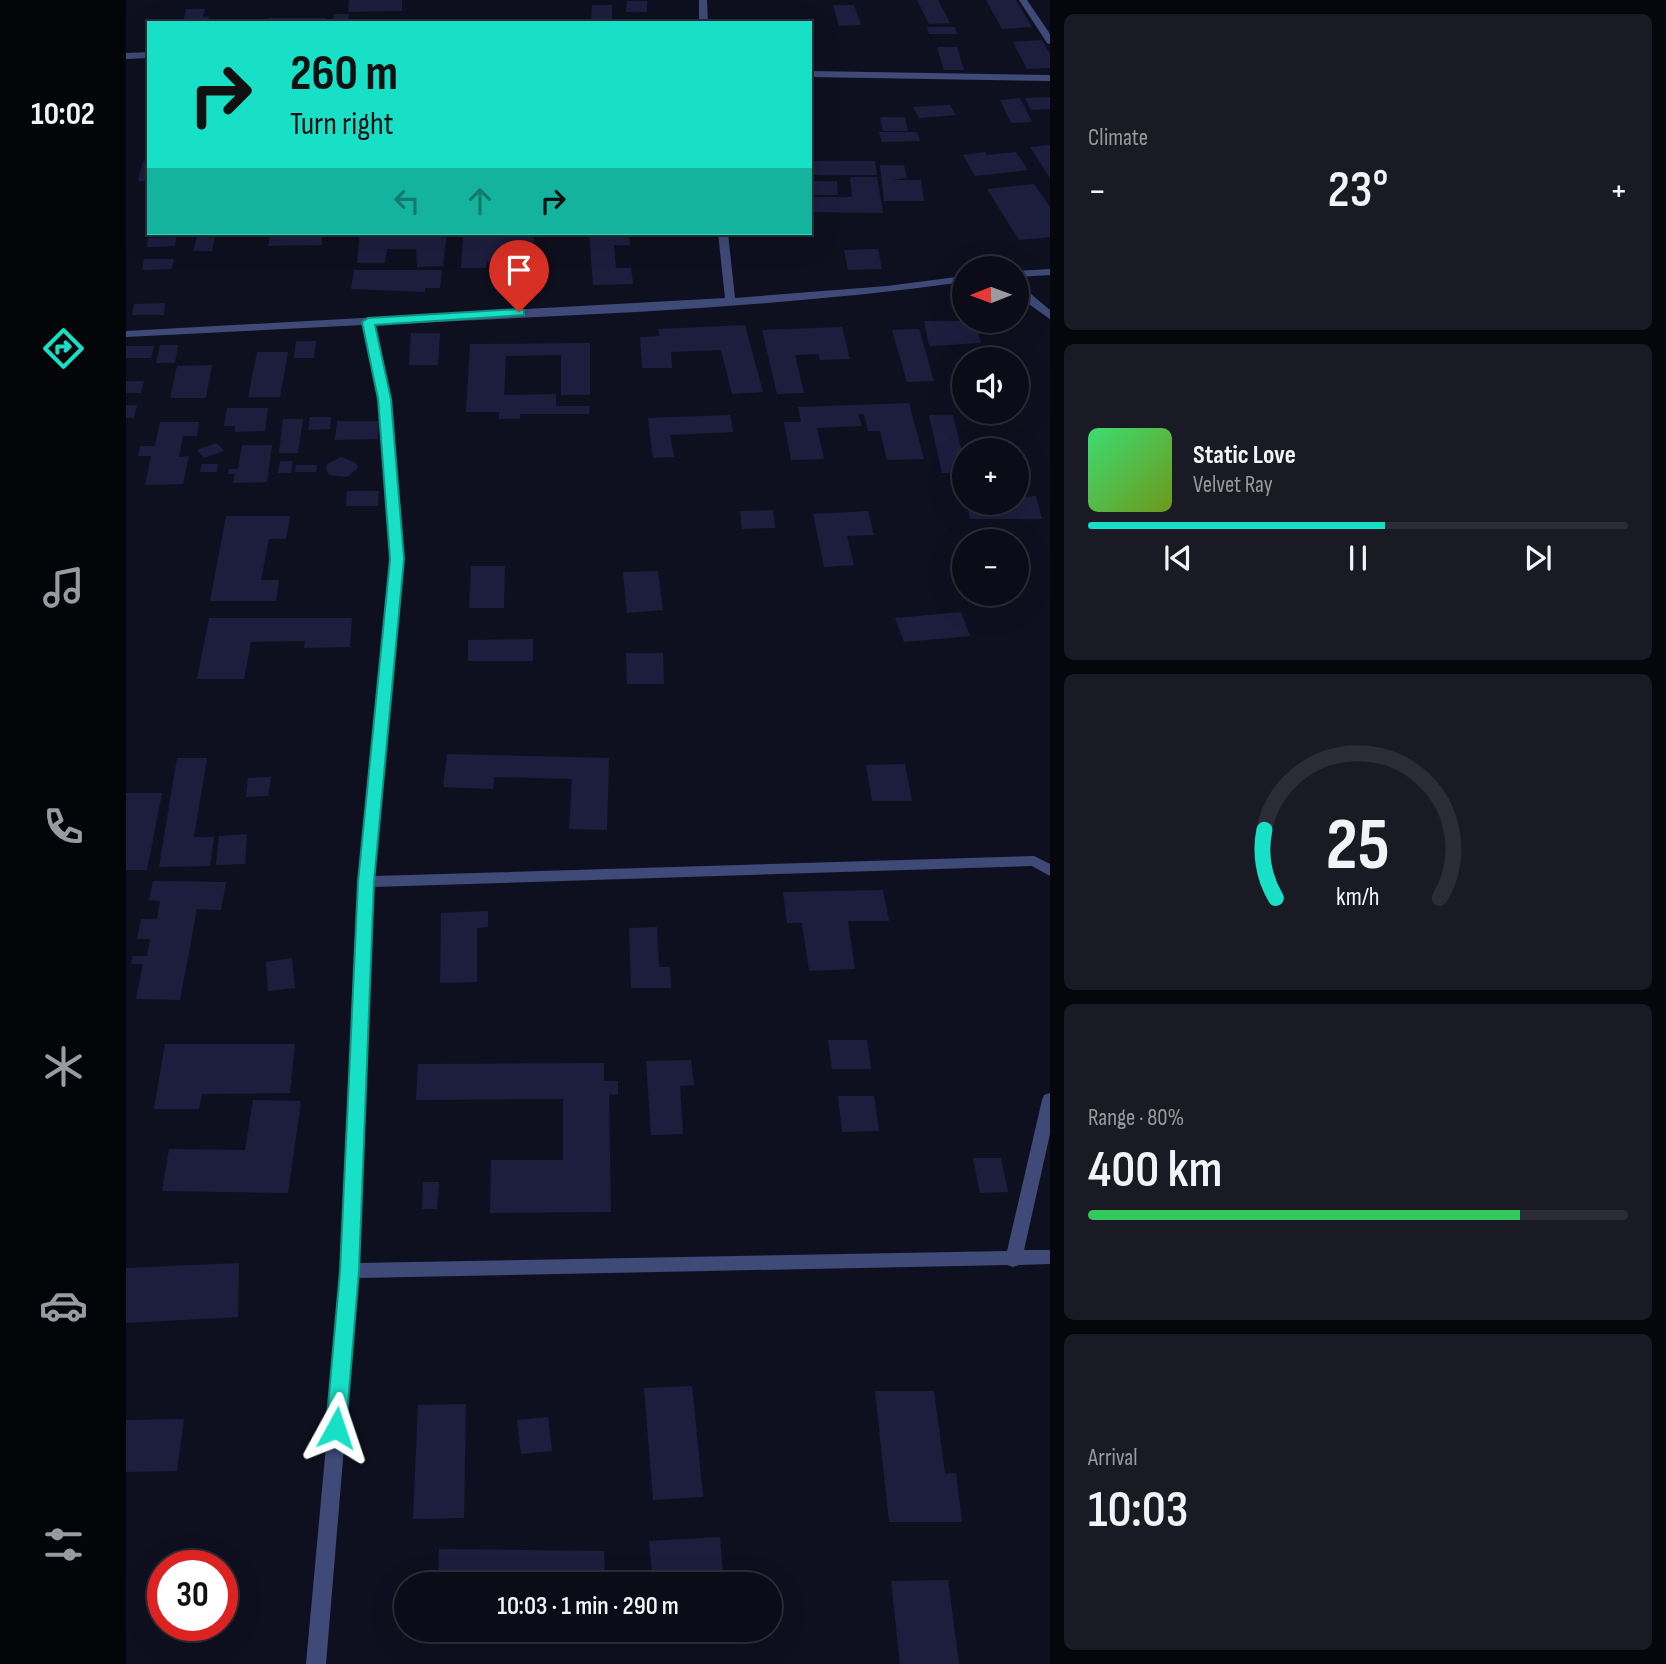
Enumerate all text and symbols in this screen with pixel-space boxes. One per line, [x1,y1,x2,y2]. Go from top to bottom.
text: 260 m [290,45,398,104]
icon: right [175,49,266,140]
text: 10:02 [31,95,95,134]
text: Turn right [290,105,394,144]
text: Climate [1088,124,1148,152]
text: 23° [1328,159,1388,222]
text: − [1088,169,1107,214]
text: + [1609,169,1628,214]
icon: left [388,182,426,220]
icon: ahead [461,182,499,220]
icon: right [534,182,572,220]
pin [489,240,549,312]
icon: arrive [500,251,538,289]
north arrow [952,256,1029,332]
map controls [952,256,1029,606]
icon: directions [39,324,88,373]
button: sound [952,347,1029,424]
button: + [952,438,1029,515]
text: Static Love [1193,440,1296,471]
text: Velvet Ray [1193,471,1273,499]
button: − [952,529,1029,606]
icon: previous [1159,539,1197,577]
icon: pause [1339,539,1377,577]
icon: next [1519,539,1557,577]
icon: music [39,563,88,612]
icon: phone [39,802,88,851]
text: 25 [1326,802,1390,890]
text: km/h [1336,882,1380,913]
icon: climate [39,1042,88,1091]
text: Range · 80% [1088,1104,1184,1132]
text: 400 km [1088,1139,1223,1202]
icon: car [39,1281,88,1330]
position arrow [299,1391,373,1465]
text: Arrival [1088,1444,1137,1472]
text: 10:03 [1088,1479,1189,1542]
icon: filters [39,1520,88,1569]
speed limit sign: 30 [147,1550,238,1641]
text: 10:03 · 1 min · 290 m [497,1591,679,1622]

